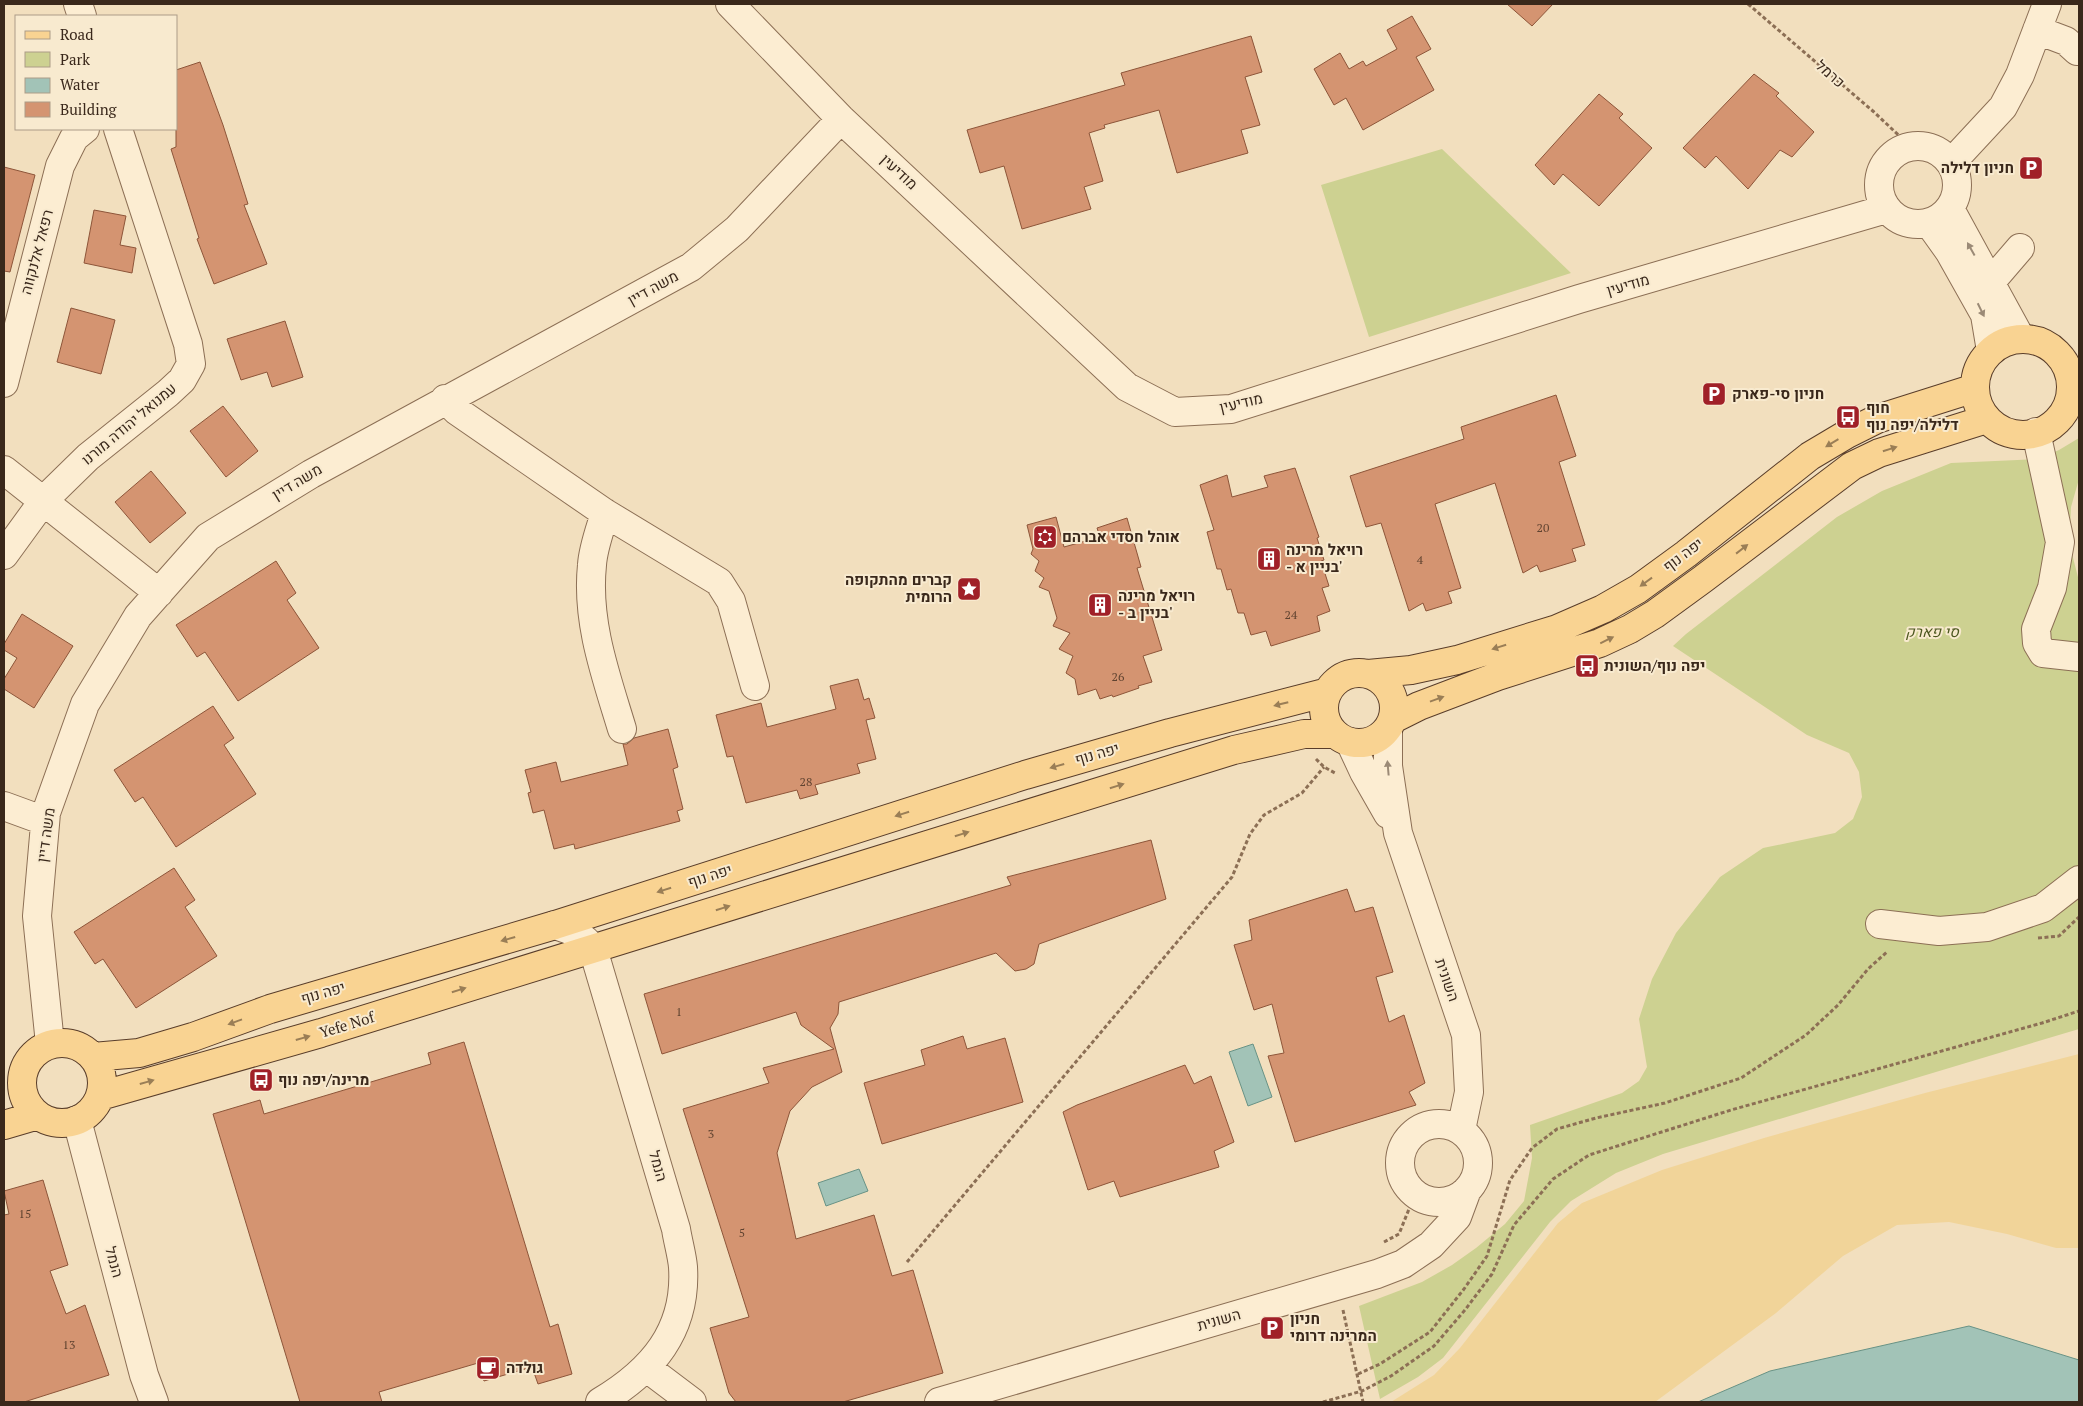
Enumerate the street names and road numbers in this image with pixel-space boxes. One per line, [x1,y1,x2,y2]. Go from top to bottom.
street label: כרמל [1812,55,1850,92]
street label: מודיעין [877,149,923,194]
street label: רפאל אלנקווה [15,207,57,297]
street label: משה דיין [624,265,681,309]
street label: מודיעין [1604,268,1652,300]
street label: עמנואל יהודה מורנו [77,378,180,469]
street label: מודיעין [1217,387,1264,417]
street label: משה דיין [268,458,325,504]
street label: יפה נוף [1658,533,1706,576]
street label: יפה נוף [1072,737,1121,769]
street label: משה דיין [31,806,59,864]
street label: יפה נוף [685,859,734,892]
street label: השונית [1431,955,1465,1004]
street label: יפה נוף [298,976,347,1008]
street label: Yefe Nof [317,1006,377,1042]
street label: הנמל [645,1148,673,1184]
street label: הנמל [101,1244,129,1280]
street label: השונית [1195,1303,1243,1335]

